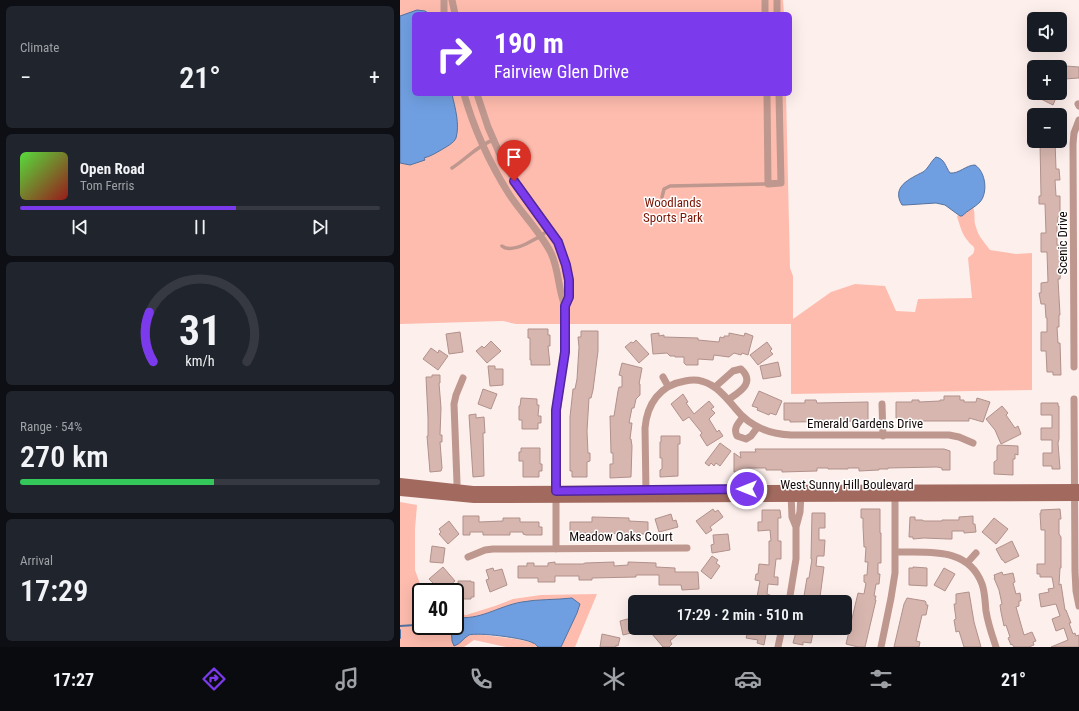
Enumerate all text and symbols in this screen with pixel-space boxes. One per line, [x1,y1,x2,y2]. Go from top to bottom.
map controls [1027,12,1067,148]
button: sound [1027,12,1067,52]
text: 190 m [494,27,564,60]
icon: right [428,28,480,80]
text: Climate [20,40,59,55]
text: 21° [179,60,221,95]
button: + [1027,60,1067,100]
text: Fairview Glen Drive [494,61,629,82]
text: − [20,65,31,90]
text: + [369,65,380,90]
button: − [1027,108,1067,148]
pin [497,140,531,181]
icon: arrive [503,146,525,168]
text: Open Road [80,160,145,178]
text: Tom Ferris [80,178,134,193]
park label: Woodlands Sports Park [643,195,703,225]
street label: Scenic Drive [1055,211,1070,275]
icon: previous [69,216,91,238]
icon: pause [189,216,211,238]
icon: next [309,216,331,238]
text: 31 [179,305,221,354]
text: km/h [185,352,215,368]
street label: Emerald Gardens Drive [807,416,923,431]
text: Range · 54% [20,419,82,434]
text: 270 km [20,439,109,474]
position arrow [726,468,768,510]
street label: West Sunny Hill Boulevard [780,477,914,492]
street label: Meadow Oaks Court [569,529,673,544]
text: Arrival [20,553,53,568]
text: 17:29 [20,573,88,608]
speed limit sign: 40 [412,583,464,635]
text: 17:29 · 2 min · 510 m [677,606,803,624]
icon: directions [200,665,228,693]
icon: music [333,665,361,693]
icon: phone [467,665,495,693]
icon: climate [600,665,628,693]
icon: car [734,665,762,693]
icon: filters [867,665,895,693]
text: 17:27 [53,669,94,690]
text: 21° [1001,669,1026,690]

